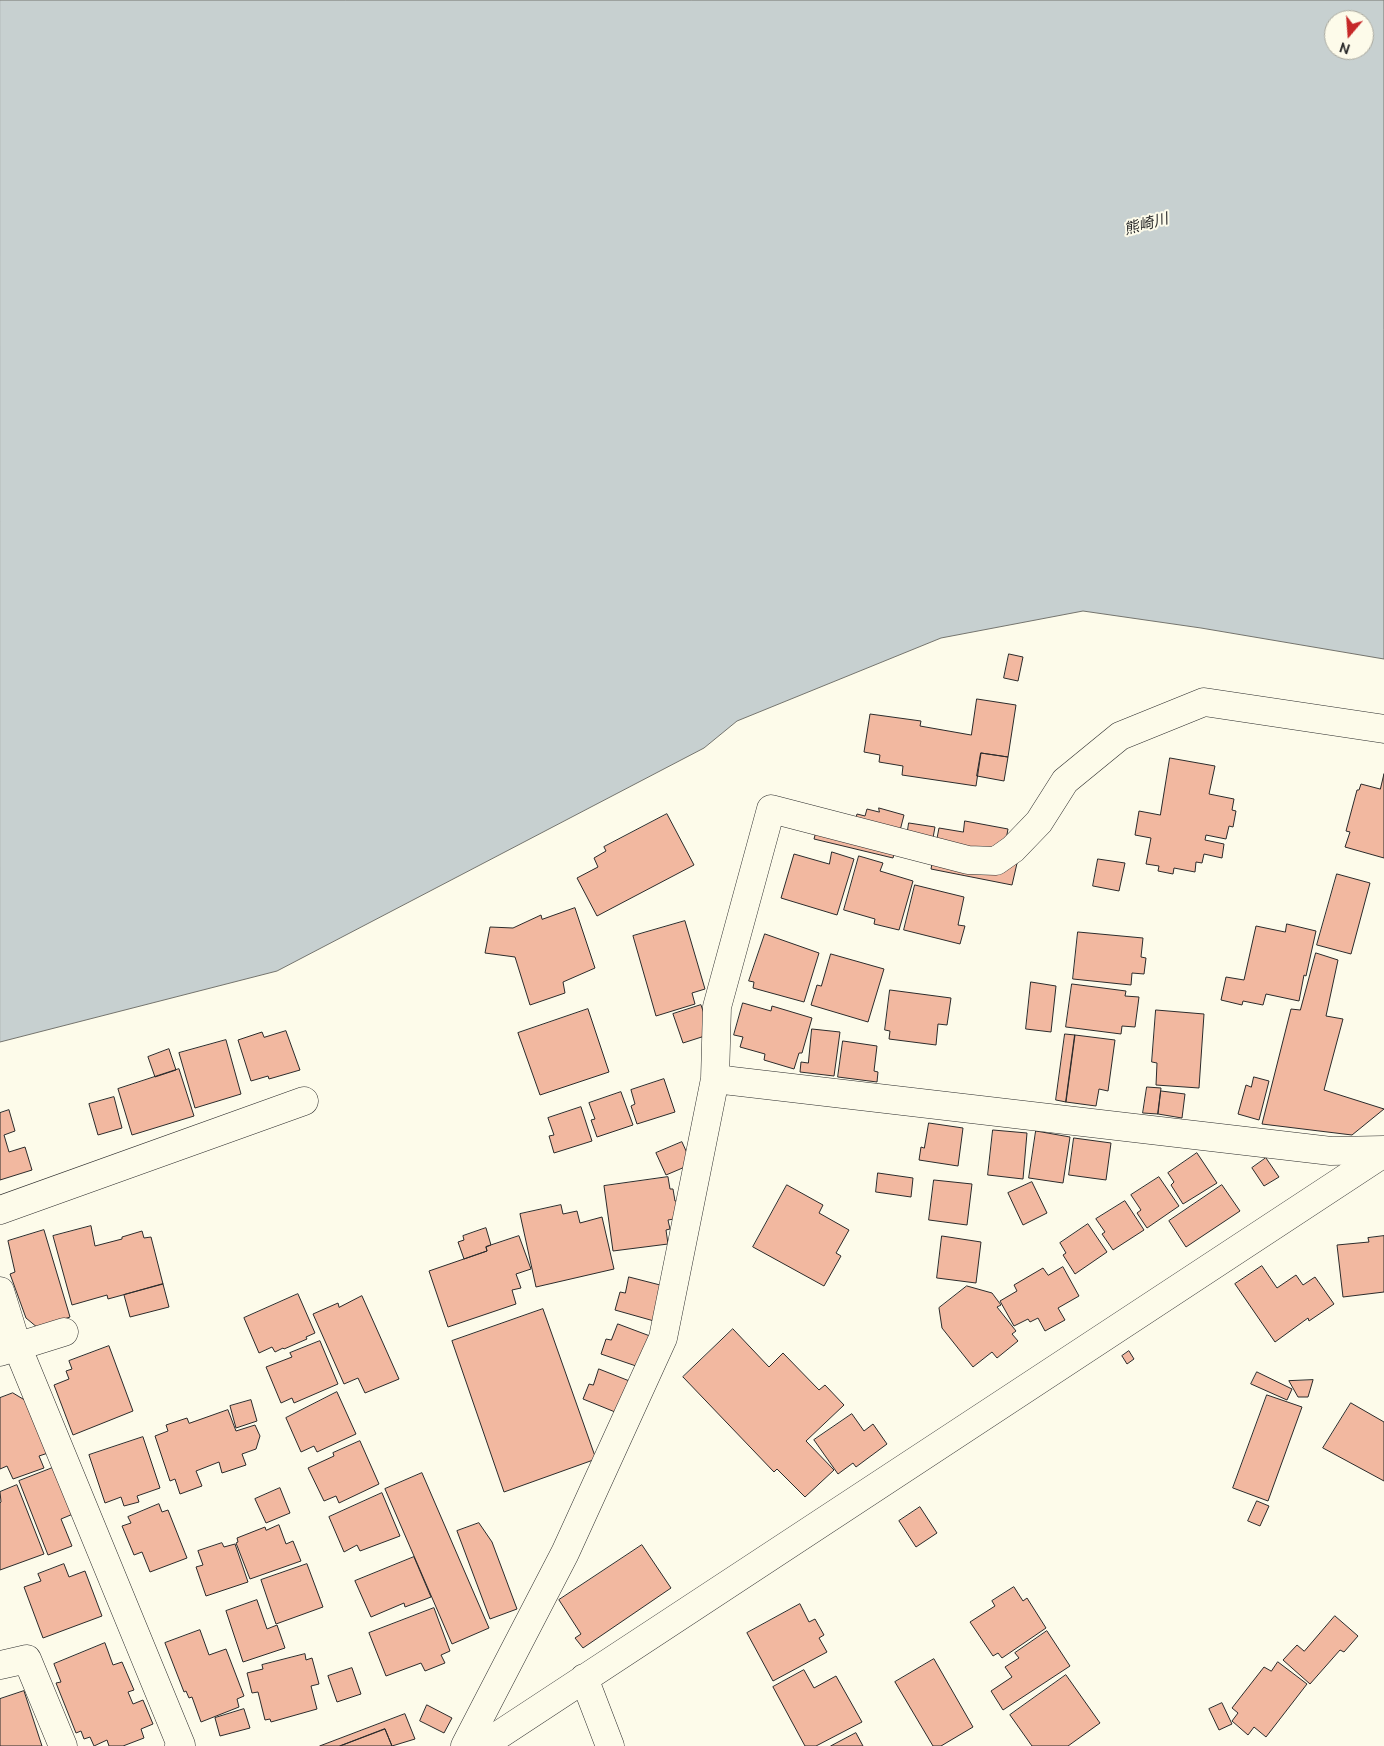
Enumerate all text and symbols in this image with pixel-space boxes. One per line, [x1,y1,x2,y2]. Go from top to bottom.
north arrow [1324,10,1374,60]
text: N [1337,39,1352,58]
water label: 熊崎川 [1122,209,1170,239]

